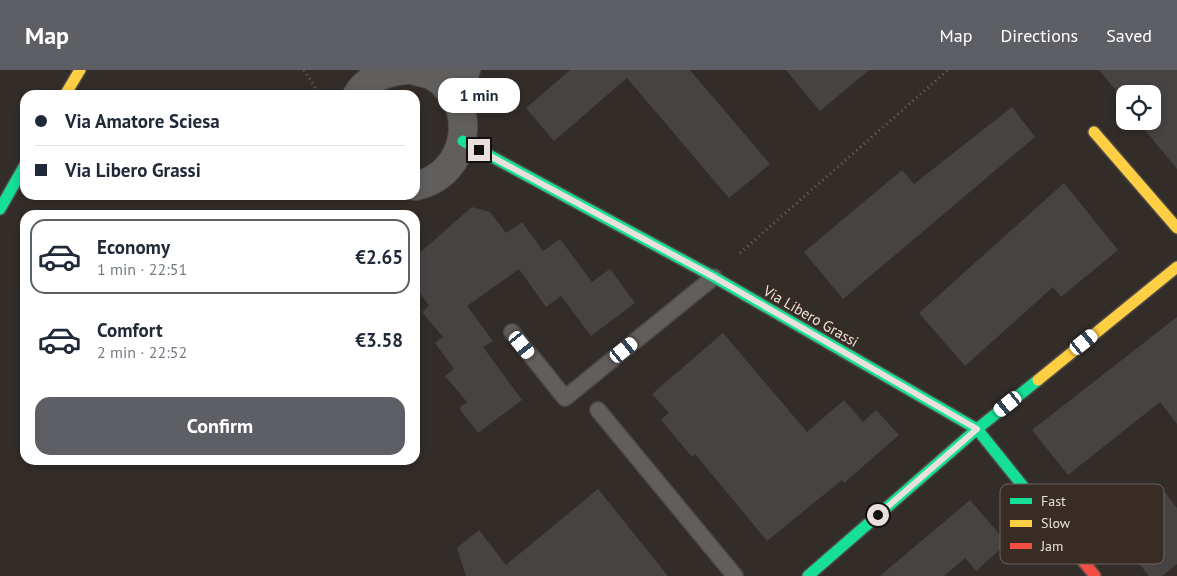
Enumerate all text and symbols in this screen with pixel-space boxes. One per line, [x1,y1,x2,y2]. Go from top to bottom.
text: Map [25,20,69,51]
text: Map [940,24,972,47]
text: Directions [1000,24,1078,47]
text: Saved [1106,24,1152,47]
callout: 1 min [438,78,520,112]
text: 1 min [459,85,499,105]
map controls [1116,85,1161,130]
button: locate [1116,85,1161,130]
text: Via Amatore Sciesa [65,109,220,133]
route end [468,139,490,161]
text: Via Libero Grassi [65,158,201,182]
icon: car [37,234,82,279]
text: Economy [97,235,170,259]
text: €2.65 [355,245,403,269]
text: 1 min · 22:51 [97,259,187,279]
street label: Via Libero Grassi [759,281,862,351]
icon: car [37,317,82,362]
text: Comfort [97,318,163,342]
car [1067,327,1100,357]
text: €3.58 [355,328,403,352]
car [506,329,537,361]
car [607,335,640,365]
text: 2 min · 22:52 [97,342,187,362]
car [991,389,1024,419]
button: Confirm [35,397,405,455]
legend [1000,484,1164,564]
text: Fast [1041,492,1066,510]
route start [867,504,889,526]
text: Slow [1041,514,1071,532]
text: Jam [1040,537,1063,555]

